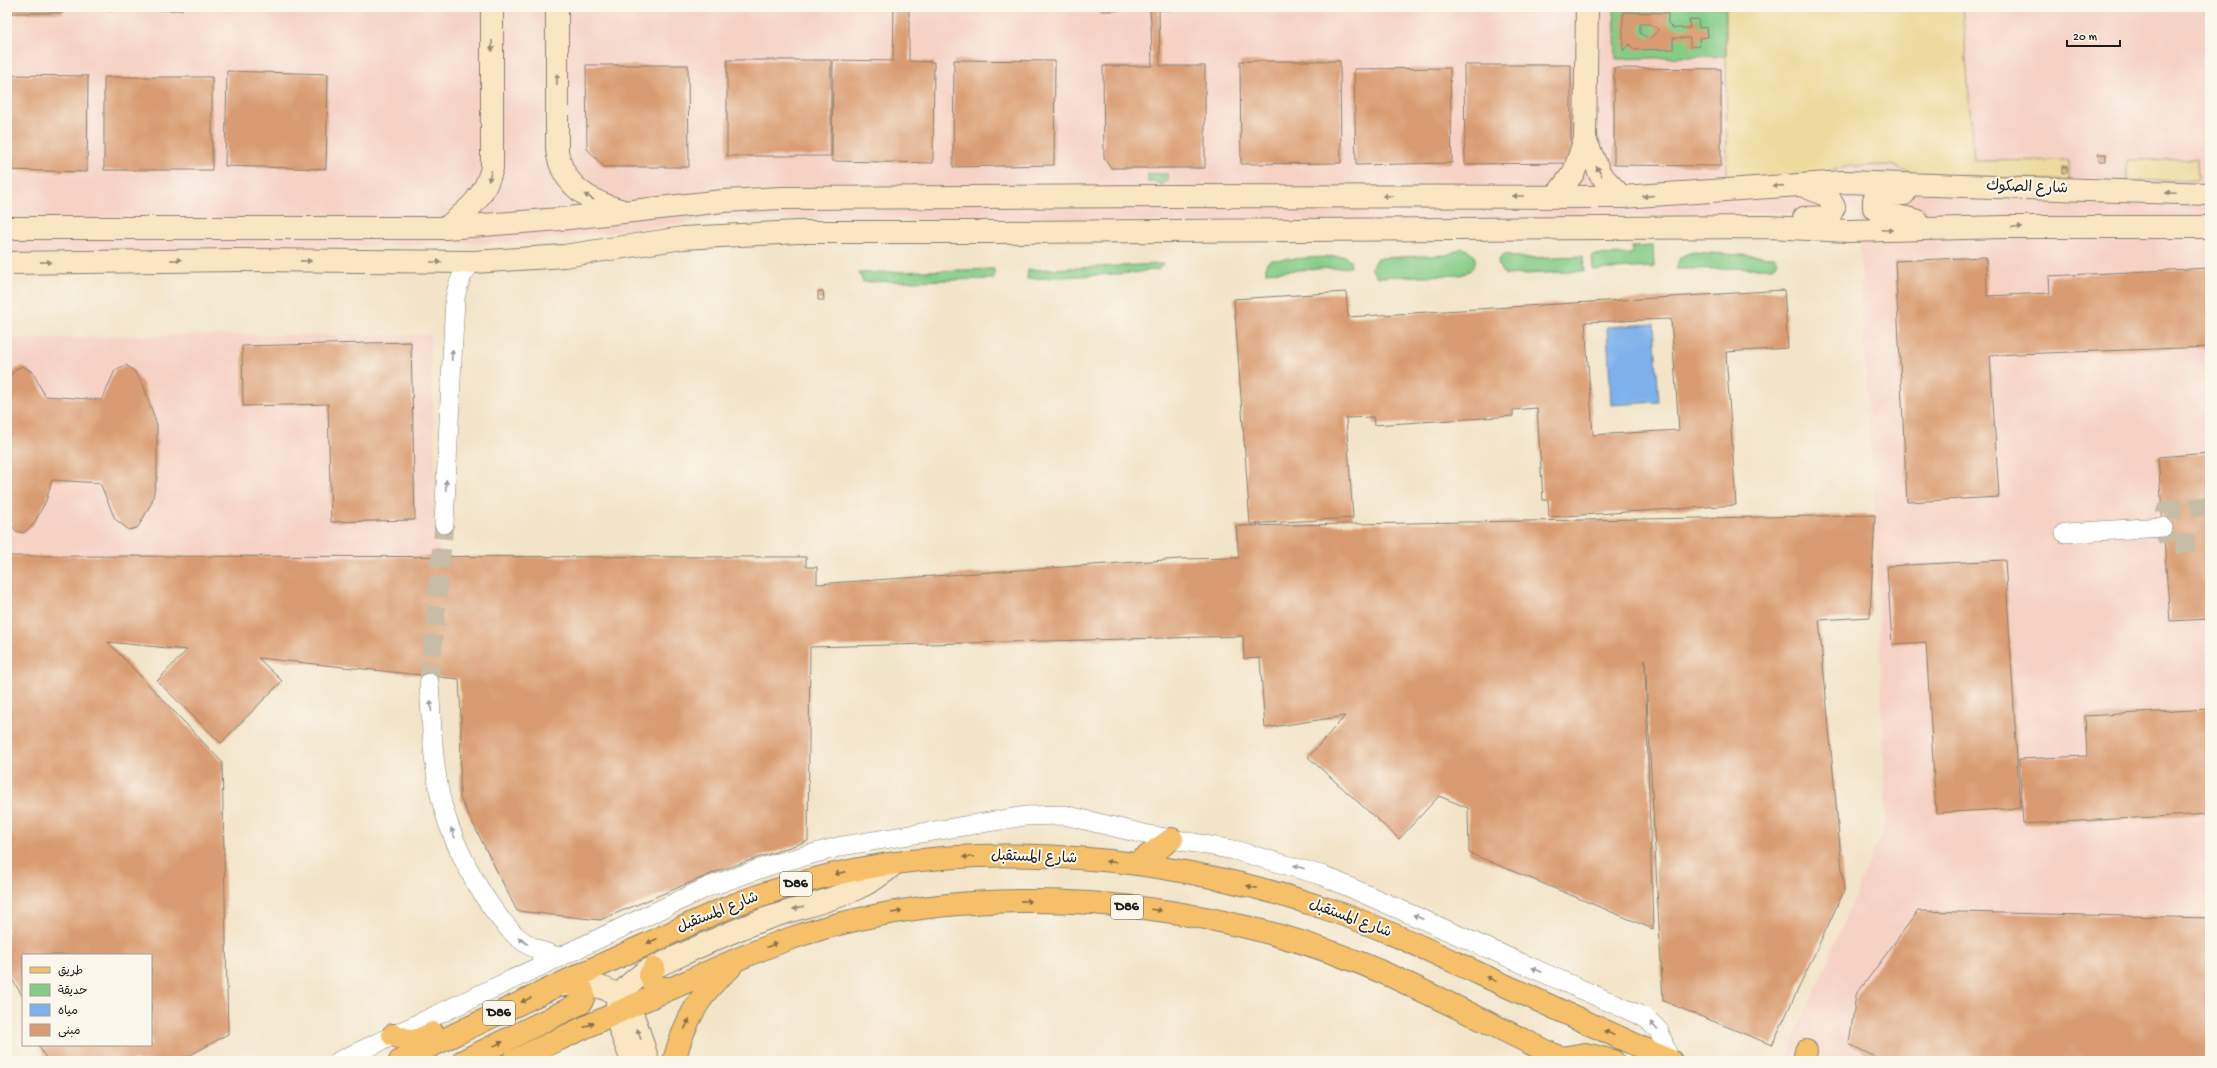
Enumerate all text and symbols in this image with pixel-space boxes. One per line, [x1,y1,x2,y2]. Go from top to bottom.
scale bar [2067,22,2120,48]
text: 20 m [2073,31,2098,45]
one-way arrow [489,40,495,53]
one-way arrow [554,72,560,85]
one-way arrow [1596,165,1603,177]
one-way arrow [487,170,493,182]
street label: شارع الصكوك [1986,178,2068,198]
one-way arrow [1772,183,1784,190]
one-way arrow [2164,190,2177,196]
one-way arrow [1642,192,1654,199]
one-way arrow [583,193,595,200]
one-way arrow [1381,193,1394,199]
one-way arrow [1511,193,1524,199]
one-way arrow [2011,224,2024,230]
one-way arrow [1881,227,1894,233]
one-way arrow [170,257,183,263]
one-way arrow [300,258,313,264]
one-way arrow [40,259,53,265]
one-way arrow [430,259,443,265]
one-way arrow [449,349,456,361]
one-way arrow [443,478,449,491]
one-way arrow [427,700,434,712]
one-way arrow [449,827,455,839]
street label: شارع المستقبل [990,847,1078,869]
one-way arrow [962,854,974,861]
one-way arrow [1105,859,1117,865]
one-way arrow [1292,864,1304,870]
one-way arrow [833,870,846,876]
road number: D86 [780,872,812,896]
one-way arrow [1246,883,1259,889]
street label: شارع المستقبل [675,888,761,938]
road number: D86 [1111,895,1143,919]
street label: شارع المستقبل [1306,896,1394,942]
one-way arrow [1020,898,1033,904]
one-way arrow [792,905,804,911]
one-way arrow [1150,907,1162,914]
one-way arrow [891,909,903,915]
one-way arrow [1413,914,1424,920]
one-way arrow [518,937,528,945]
one-way arrow [647,938,658,944]
one-way arrow [766,942,778,948]
legend [22,954,152,1046]
text: طريق [58,965,83,979]
one-way arrow [1532,967,1543,973]
one-way arrow [1485,976,1496,982]
text: حديقة [58,985,87,999]
one-way arrow [520,997,531,1003]
road number: D86 [483,1001,515,1025]
text: مياه [58,1005,78,1019]
one-way arrow [684,1018,690,1030]
one-way arrow [1650,1021,1659,1030]
one-way arrow [584,1022,595,1028]
text: مبنى [58,1025,81,1039]
one-way arrow [636,1027,642,1039]
one-way arrow [1603,1030,1615,1036]
one-way arrow [492,1041,503,1047]

